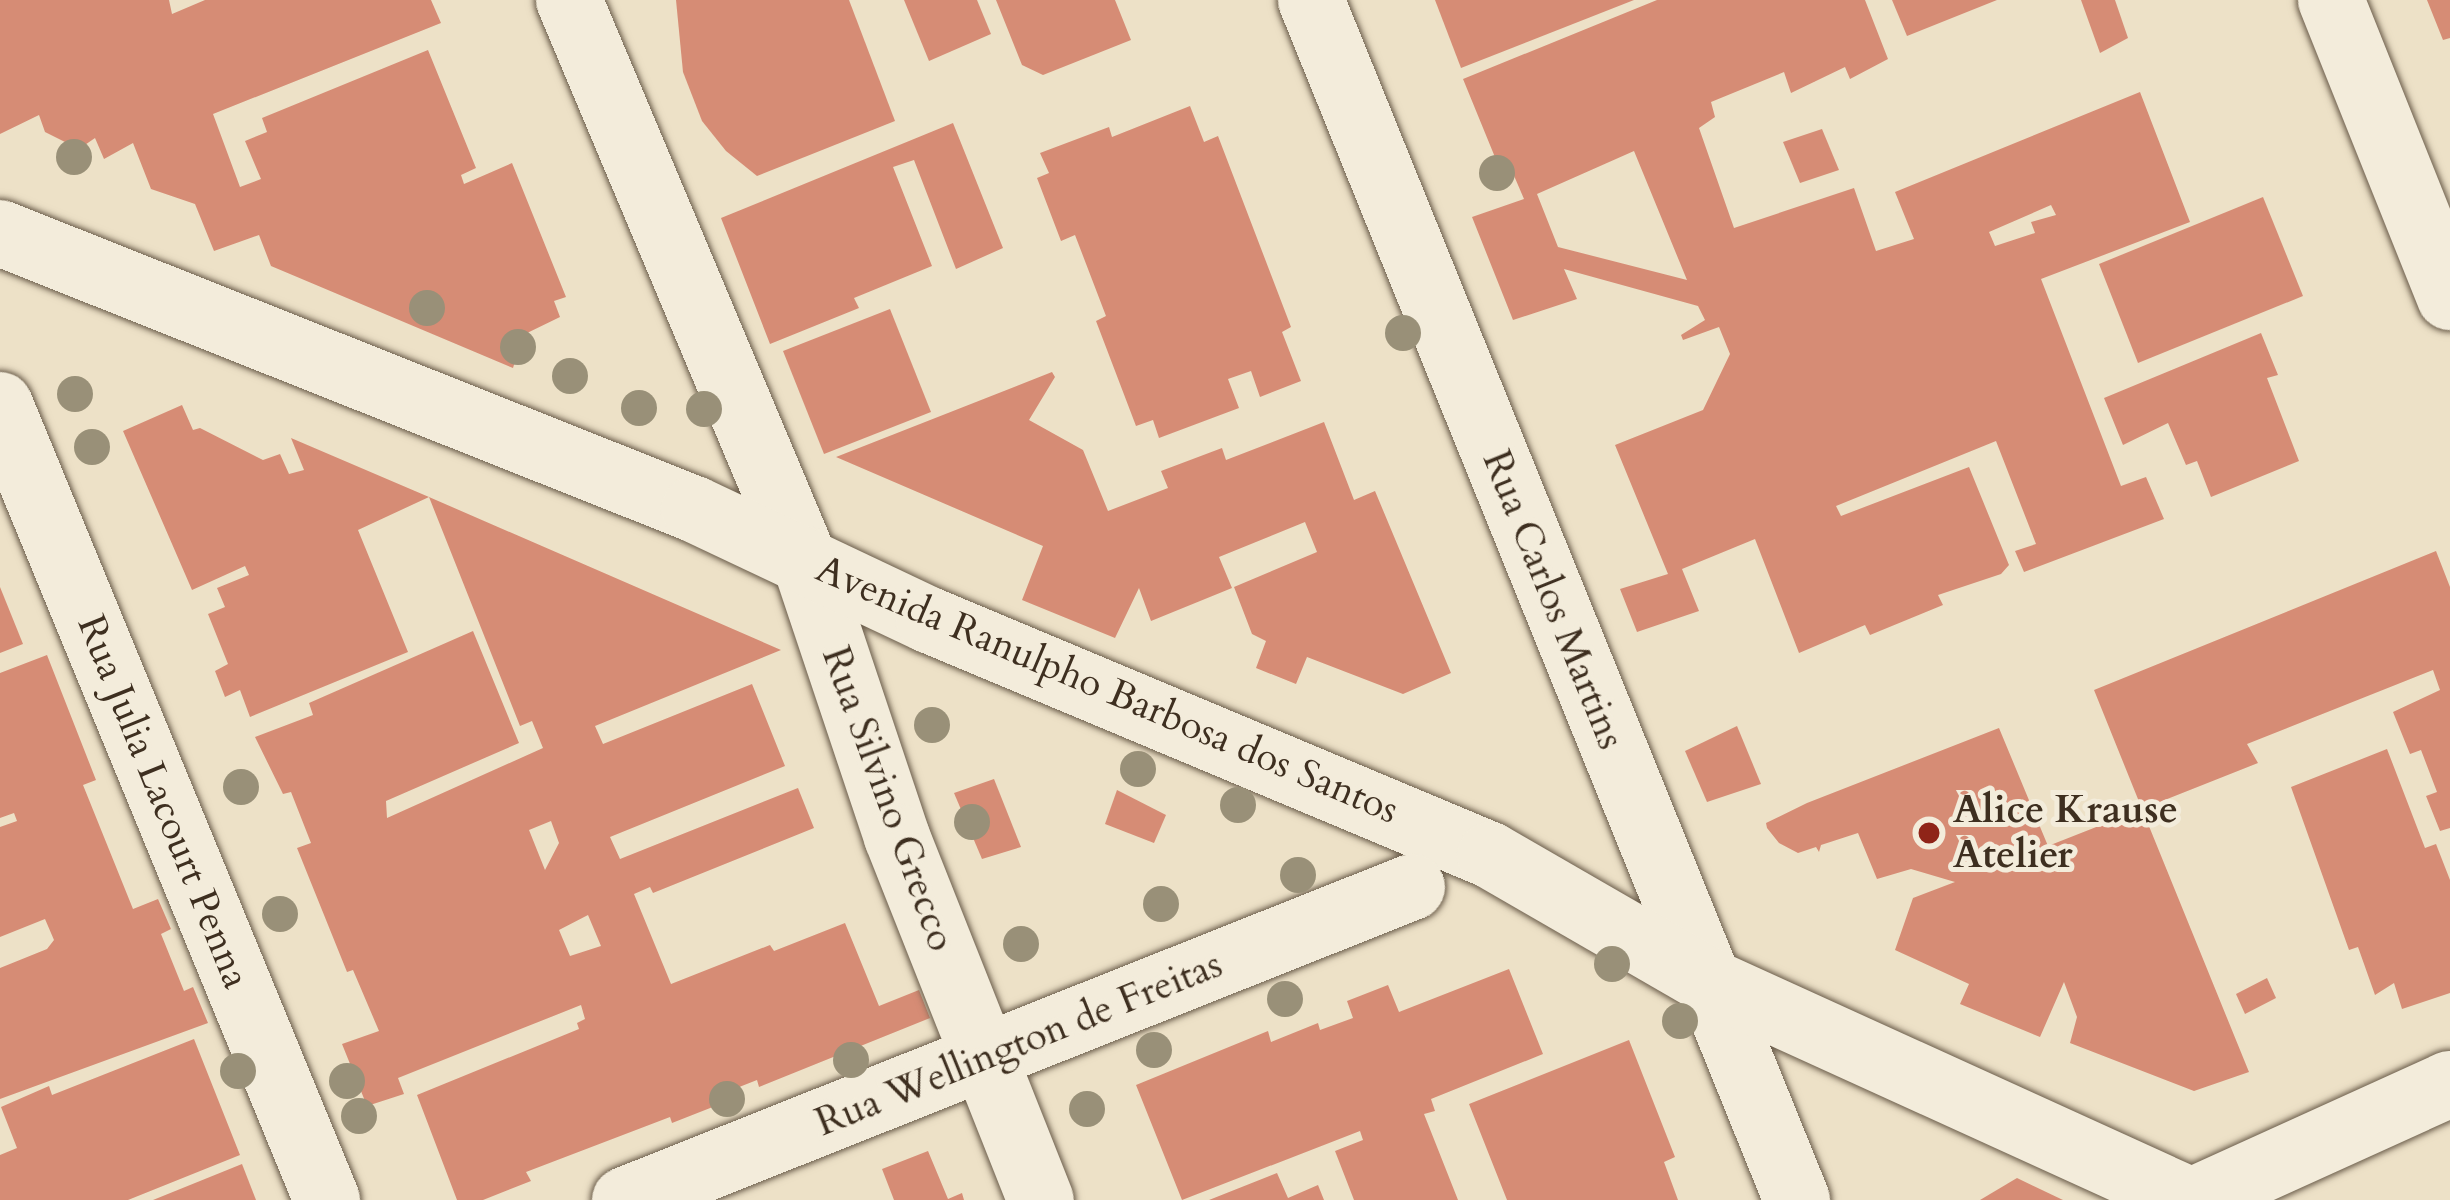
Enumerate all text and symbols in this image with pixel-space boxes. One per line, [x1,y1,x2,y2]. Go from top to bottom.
street label: Rua Carlos Martins [1472,444,1634,756]
street label: Avenida Ranulpho Barbosa dos Santos [809,546,1405,834]
street label: Rua Julia Lacourt Penna [67,609,259,995]
street label: Rua Silvino Grecco [811,641,965,957]
place label: Alice Krause Atelier [1953,788,2178,879]
marker: Alice Krause Atelier [1916,820,1942,846]
street label: Rua Wellington de Freitas [809,941,1229,1147]

